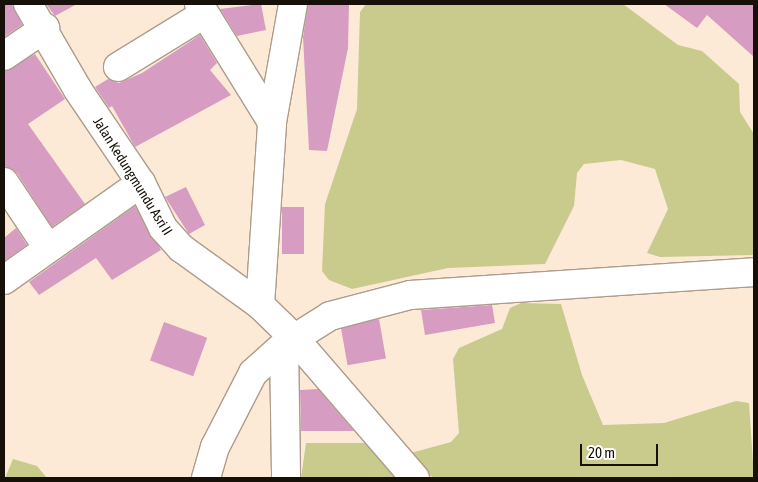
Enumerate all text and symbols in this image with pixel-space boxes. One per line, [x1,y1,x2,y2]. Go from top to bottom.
street label: Jalan Kedungmundu Asri II [90,114,176,238]
scale bar [583,434,660,466]
text: 20 m [588,444,615,461]

